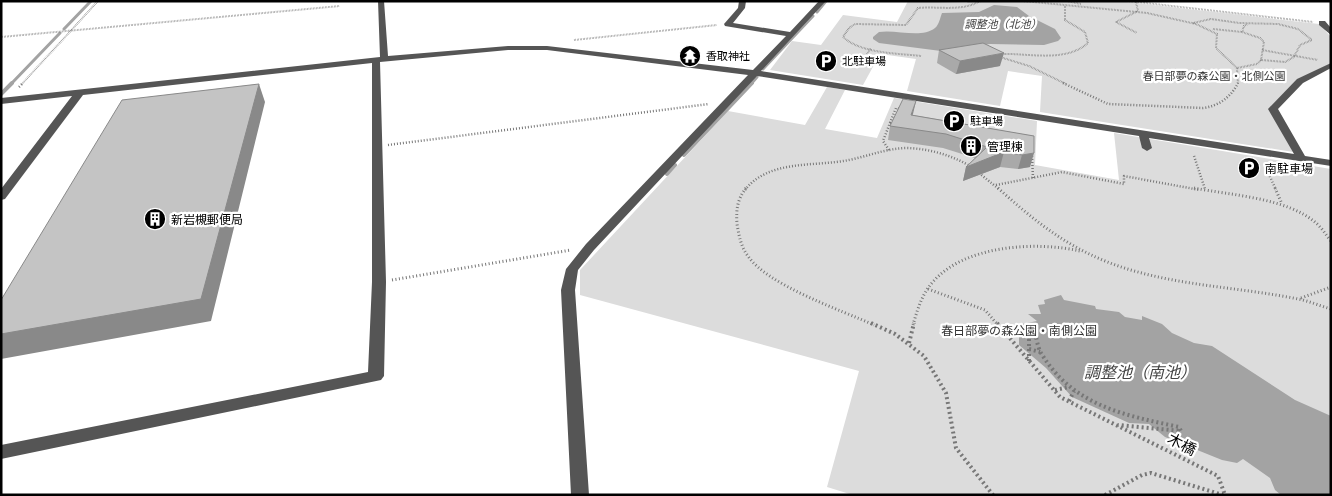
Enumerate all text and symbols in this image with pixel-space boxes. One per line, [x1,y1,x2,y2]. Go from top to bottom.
water label: 調整池（北池） [965,17,1042,31]
temple icon: 香取神社 [678,44,702,68]
place label: 香取神社 [706,49,750,63]
parking icon: 北駐車場 [814,49,838,73]
place label: 北駐車場 [842,54,886,68]
park label: 春日部夢の森公園・北側公園 [1143,69,1286,83]
parking icon: 駐車場 [942,109,966,133]
place label: 駐車場 [970,114,1003,128]
building icon: 管理棟 [959,134,983,158]
place label: 管理棟 [987,139,1023,154]
parking icon: 南駐車場 [1237,156,1261,180]
place label: 南駐車場 [1265,161,1313,176]
building icon: 新岩槻郵便局 [143,207,167,231]
place label: 新岩槻郵便局 [171,212,243,227]
park label: 春日部夢の森公園・南側公園 [941,323,1097,338]
water label: 調整池（南池） [1084,362,1196,382]
street label: 木橋 [1164,429,1200,459]

